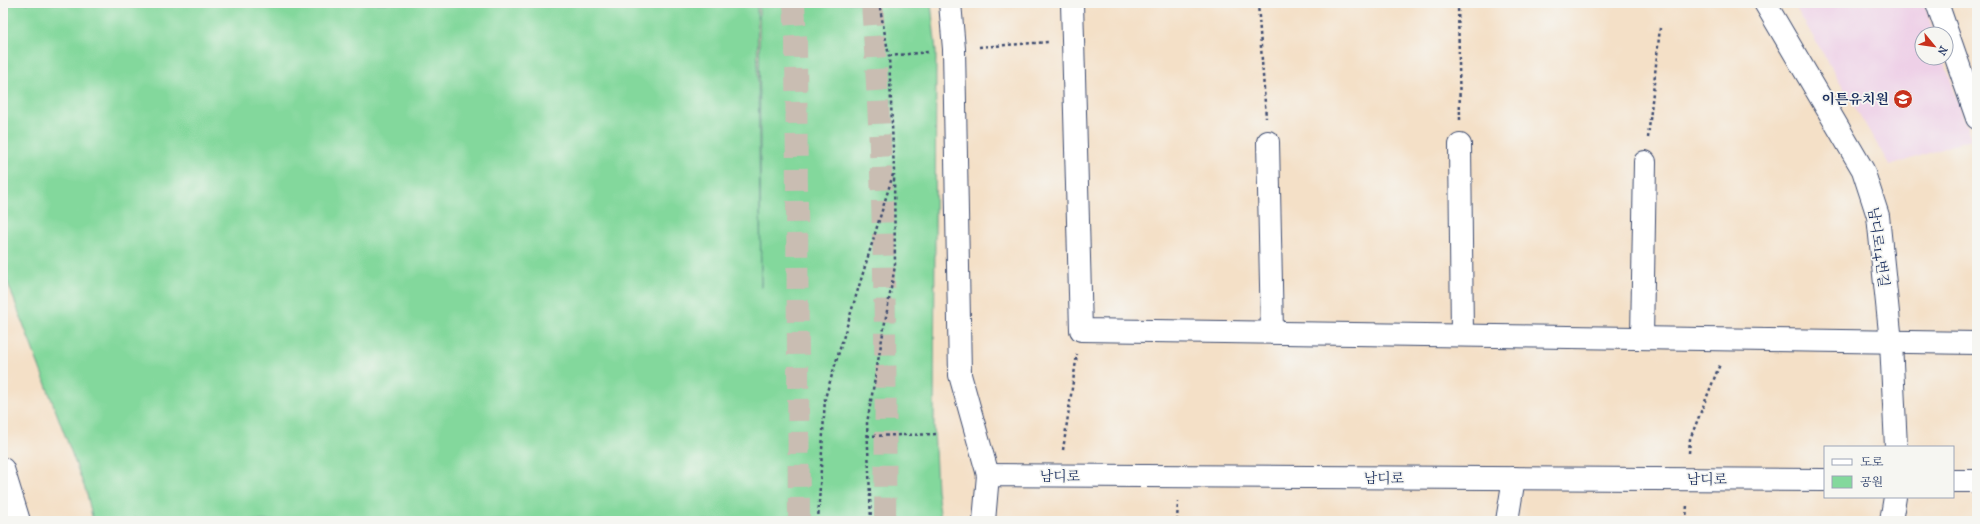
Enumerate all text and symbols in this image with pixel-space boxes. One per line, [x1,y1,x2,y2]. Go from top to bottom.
north arrow [1914,26,1954,66]
text: N [1934,44,1950,58]
school or university icon: 이튼유치원 [1892,88,1914,110]
place label: 이튼유치원 [1821,91,1889,108]
street label: 남디로14번길 [1864,206,1893,288]
legend [1824,446,1954,498]
text: 도로 [1860,455,1884,469]
street label: 남디로 [1040,468,1081,485]
street label: 남디로 [1364,470,1405,487]
street label: 남디로 [1687,471,1728,488]
text: 공원 [1860,475,1883,489]

